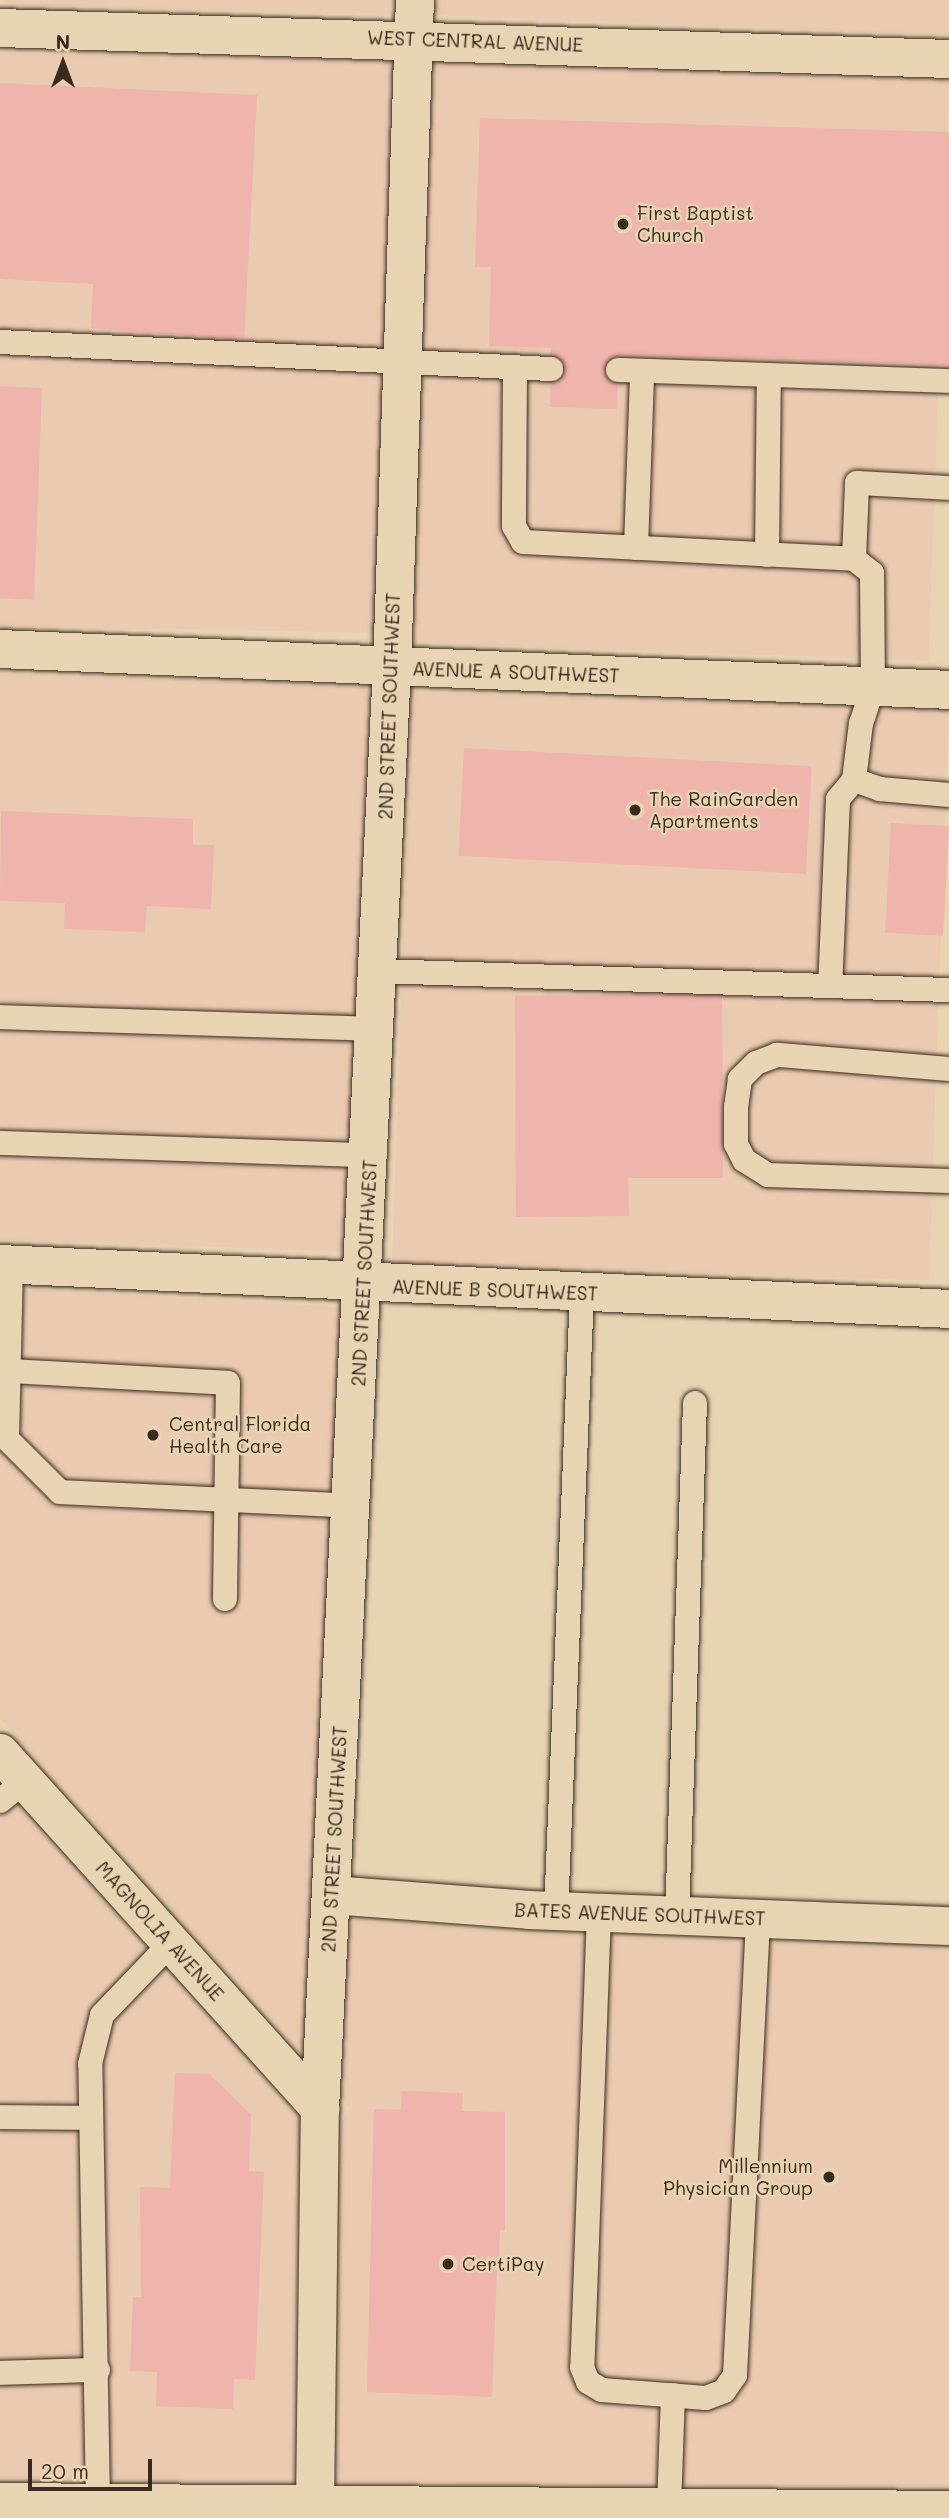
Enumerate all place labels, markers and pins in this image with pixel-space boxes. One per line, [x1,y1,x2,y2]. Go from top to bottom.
place label: First Baptist Church [637,202,754,246]
marker: First Baptist Church [615,216,631,232]
place label: The RainGarden Apartments [649,788,798,832]
marker: The RainGarden Apartments [627,802,643,818]
place label: Central Florida Health Care [169,1413,311,1457]
marker: Central Florida Health Care [143,1425,163,1445]
place label: Millennium Physician Group [663,2155,813,2199]
marker: Millennium Physician Group [819,2167,839,2187]
place label: CertiPay [462,2253,544,2275]
marker: CertiPay [440,2256,456,2272]

